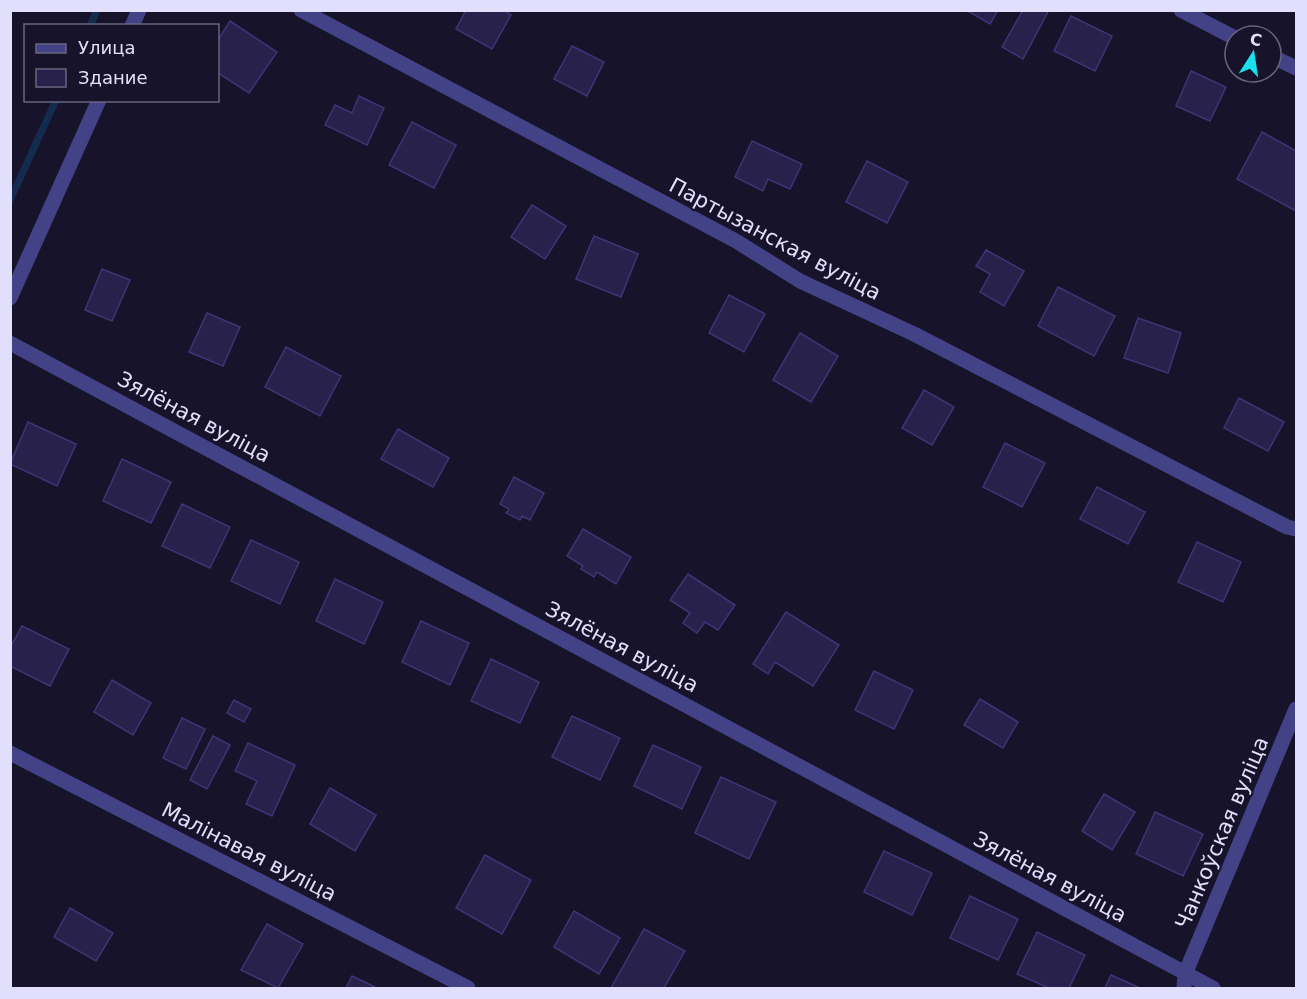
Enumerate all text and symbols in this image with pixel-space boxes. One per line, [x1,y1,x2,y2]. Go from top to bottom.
legend [24,24,219,102]
north arrow [1223,24,1283,84]
text: С [1248,29,1264,50]
text: Улица [78,37,135,58]
text: Здание [78,67,148,88]
street label: Партызанская вуліца [665,173,885,305]
street label: Зялёная вуліца [114,367,274,467]
street label: Зялёная вуліца [542,597,702,697]
street label: Чанкоўская вуліца [1171,733,1273,933]
street label: Малінавая вуліца [158,798,340,906]
street label: Зялёная вуліца [970,827,1130,927]

